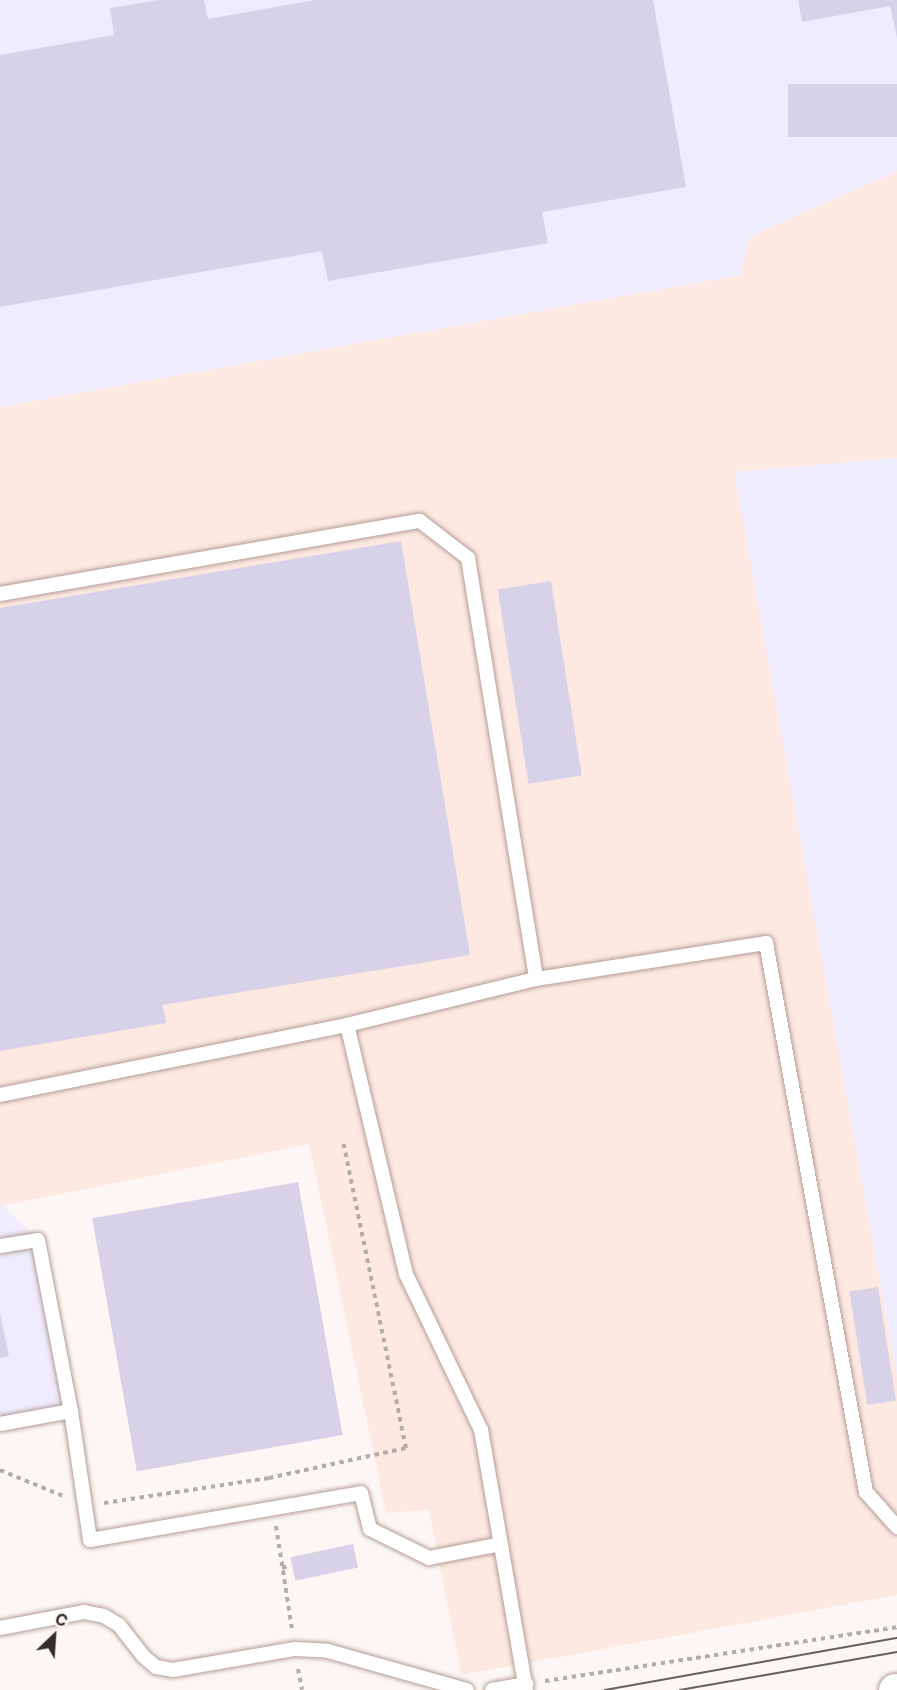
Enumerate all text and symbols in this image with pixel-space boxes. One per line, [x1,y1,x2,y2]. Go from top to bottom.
north arrow [24,1606,84,1666]
text: С [52,1608,71,1631]

